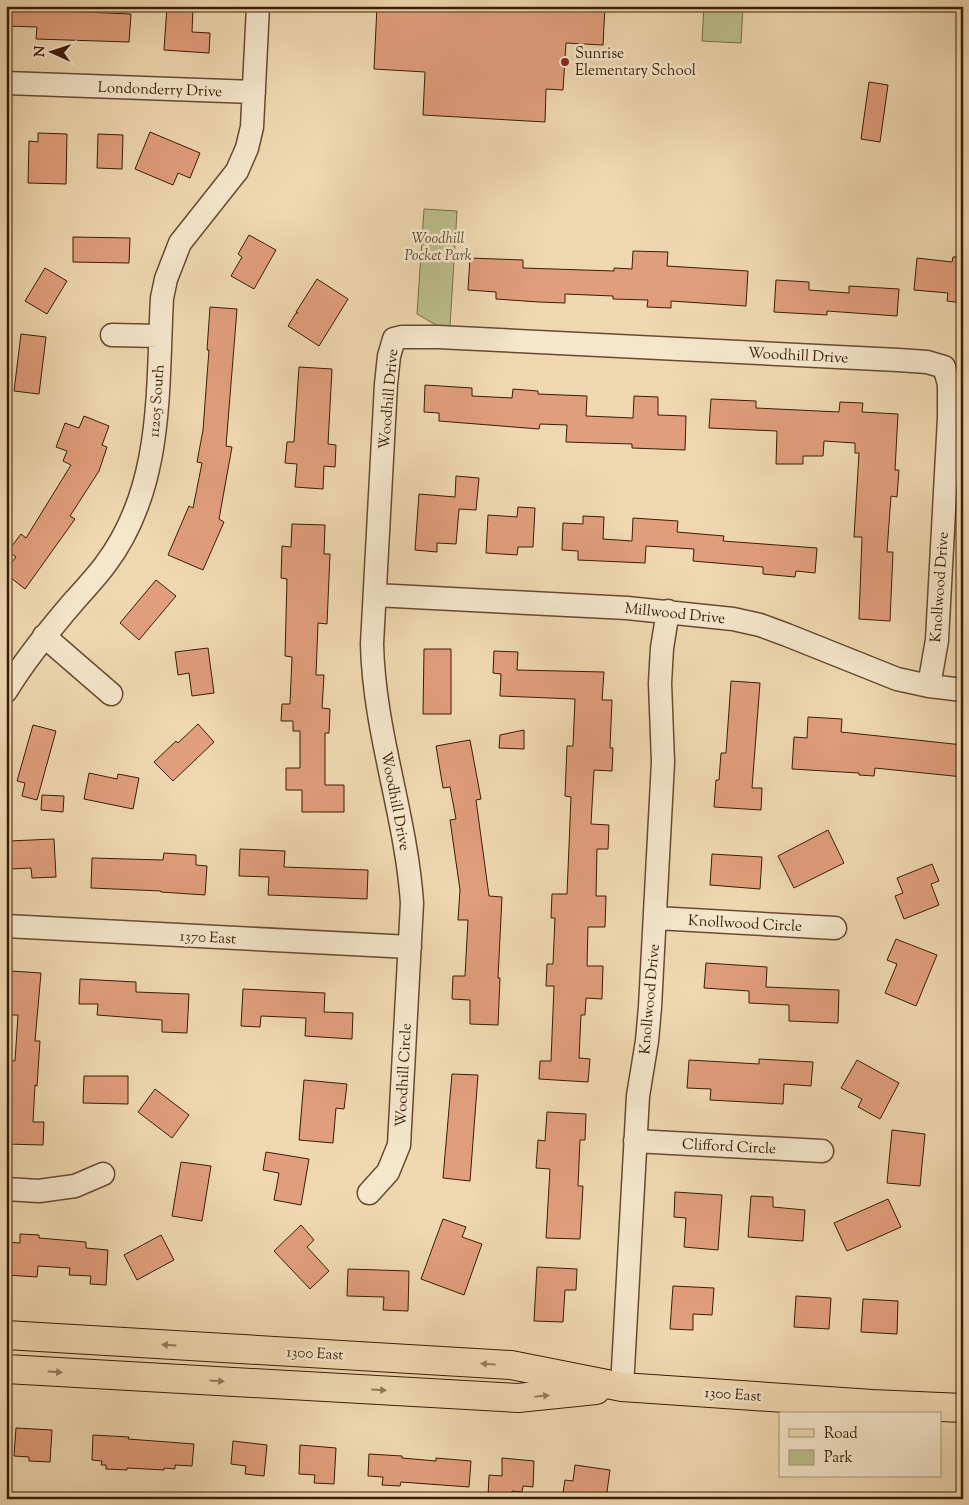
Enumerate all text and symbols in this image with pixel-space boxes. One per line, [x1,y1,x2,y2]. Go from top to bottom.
north arrow [28,28,78,78]
place label: Sunrise Elementary School [575,44,696,82]
text: N [31,45,51,58]
marker: Sunrise Elementary School [559,56,571,68]
street label: Londonderry Drive [97,78,223,103]
park label: Woodhill Pocket Park [405,229,472,267]
street label: Woodhill Drive [747,343,849,370]
street label: Woodhill Drive [375,348,404,450]
street label: 11205 South [144,364,171,438]
street label: Knollwood Drive [926,531,955,643]
street label: Millwood Drive [623,599,726,630]
street label: Woodhill Drive [375,750,414,853]
street label: Knollwood Circle [687,911,803,938]
street label: 1370 East [179,927,237,950]
street label: Knollwood Drive [635,943,666,1055]
street label: Woodhill Circle [391,1023,418,1128]
street label: Clifford Circle [681,1135,777,1160]
one-way arrow [160,1340,176,1348]
street label: 1300 East [286,1343,344,1366]
one-way arrow [480,1359,496,1367]
one-way arrow [47,1368,63,1376]
one-way arrow [209,1378,225,1386]
street label: 1300 East [704,1383,762,1408]
one-way arrow [372,1387,388,1395]
one-way arrow [534,1392,550,1400]
legend [779,1412,942,1478]
text: Road [824,1424,858,1445]
text: Park [824,1448,853,1469]

